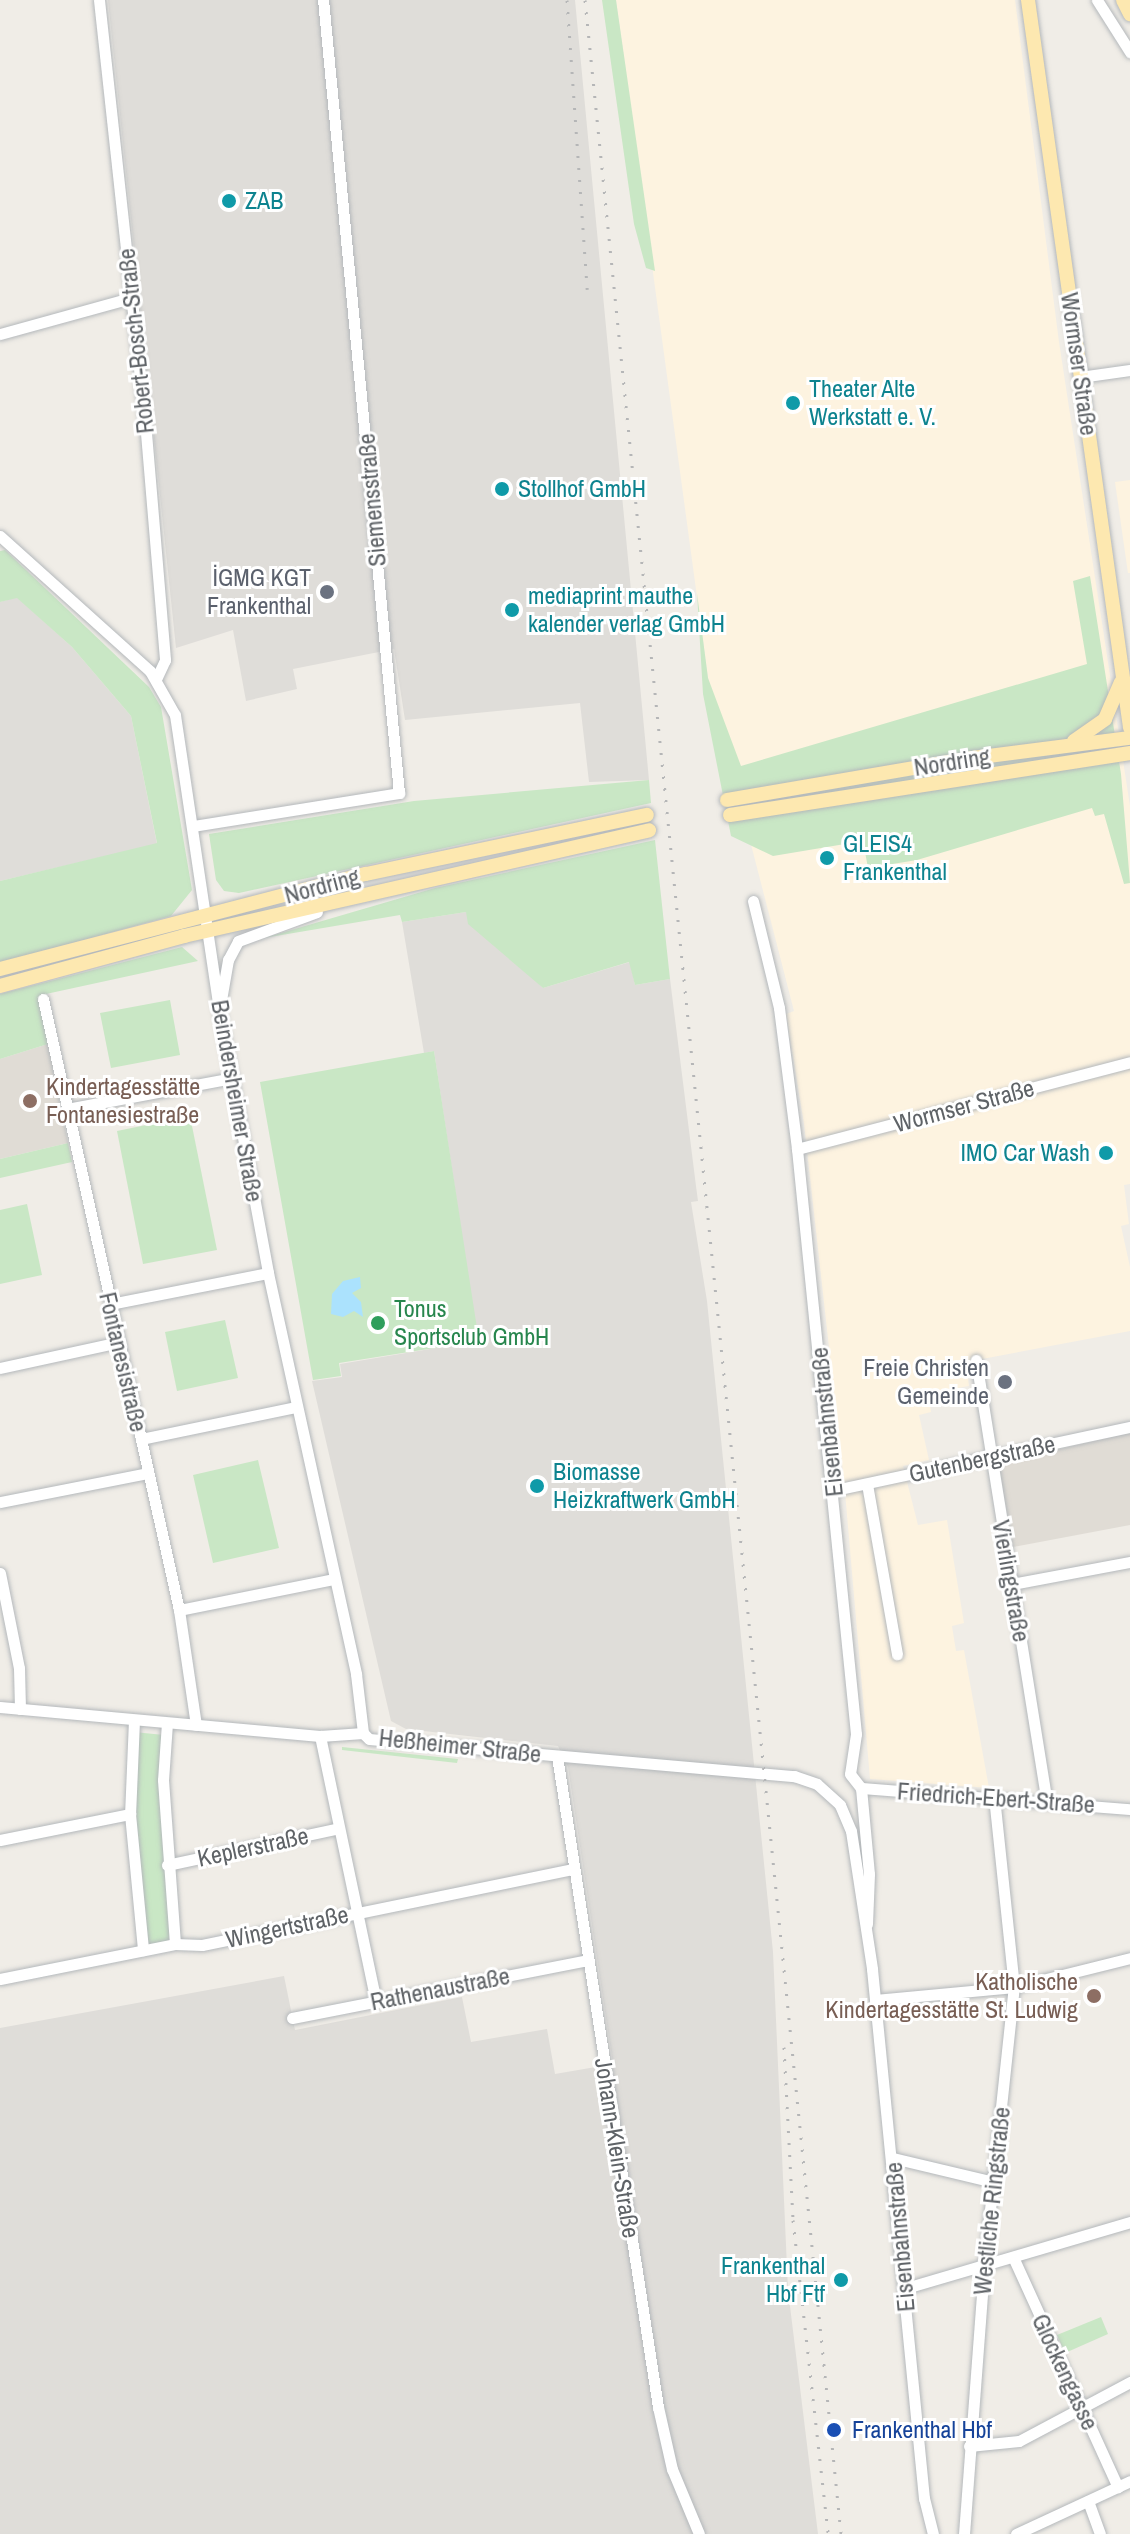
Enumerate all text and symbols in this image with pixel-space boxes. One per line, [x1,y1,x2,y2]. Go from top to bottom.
place label: ZAB [245,187,283,215]
marker: ZAB [220,192,238,210]
street label: Robert-Bosch-Straße [112,247,160,435]
street label: Wormser Straße [1055,291,1103,437]
place label: Theater Alte Werkstatt e. V. [809,375,936,431]
marker: Theater Alte Werkstatt e. V. [784,394,802,412]
street label: Siemensstraße [352,432,392,568]
place label: Stollhof GmbH [518,475,646,503]
marker: Stollhof GmbH [493,480,511,498]
place label: İGMG KGT Frankenthal [207,564,311,620]
place label: mediaprint mauthe kalender verlag GmbH [528,582,725,638]
marker: İGMG KGT Frankenthal [318,583,336,601]
marker: mediaprint mauthe kalender verlag GmbH [503,601,521,619]
street label: Nordring [912,742,992,782]
place label: GLEIS4 Frankenthal [843,830,947,886]
marker: GLEIS4 Frankenthal [818,849,836,867]
street label: Nordring [281,862,363,910]
street label: Beindersheimer Straße [205,998,269,1204]
place label: Kindertagesstätte Fontanesiestraße [46,1073,200,1129]
street label: Wormser Straße [891,1073,1037,1139]
marker: Kindertagesstätte Fontanesiestraße [21,1092,39,1110]
place label: IMO Car Wash [961,1139,1090,1167]
marker: IMO Car Wash [1097,1144,1115,1162]
street label: Fontanesistraße [93,1289,153,1435]
place label: Tonus Sportsclub GmbH [394,1295,549,1351]
marker: Tonus Sportsclub GmbH [369,1314,387,1332]
street label: Eisenbahnstraße [805,1346,849,1498]
place label: Freie Christen Gemeinde [863,1354,989,1410]
marker: Freie Christen Gemeinde [996,1373,1014,1391]
street label: Gutenbergstraße [906,1429,1058,1489]
place label: Biomasse Heizkraftwerk GmbH [553,1458,736,1514]
marker: Biomasse Heizkraftwerk GmbH [528,1477,546,1495]
street label: Vierlingstraße [986,1518,1036,1644]
street label: Heßheimer Straße [377,1723,543,1769]
street label: Friedrich-Ebert-Straße [896,1777,1096,1819]
street label: Keplerstraße [195,1821,311,1873]
street label: Wingertstraße [223,1900,351,1954]
street label: Rathenaustraße [368,1961,512,2017]
place label: Katholische Kindertagesstätte St. Ludwig [825,1968,1078,2024]
marker: Katholische Kindertagesstätte St. Ludwig [1085,1987,1103,2005]
street label: Johann-Klein-Straße [589,2056,645,2240]
street label: Westliche Ringstraße [968,2106,1016,2296]
street label: Eisenbahnstraße [879,2161,921,2313]
place label: Frankenthal Hbf Ftf [721,2252,825,2308]
marker: Frankenthal Hbf Ftf [832,2271,850,2289]
street label: Glockengasse [1026,2309,1104,2435]
place label: Frankenthal Hbf [852,2416,992,2444]
marker: Frankenthal Hbf [823,2419,845,2441]

